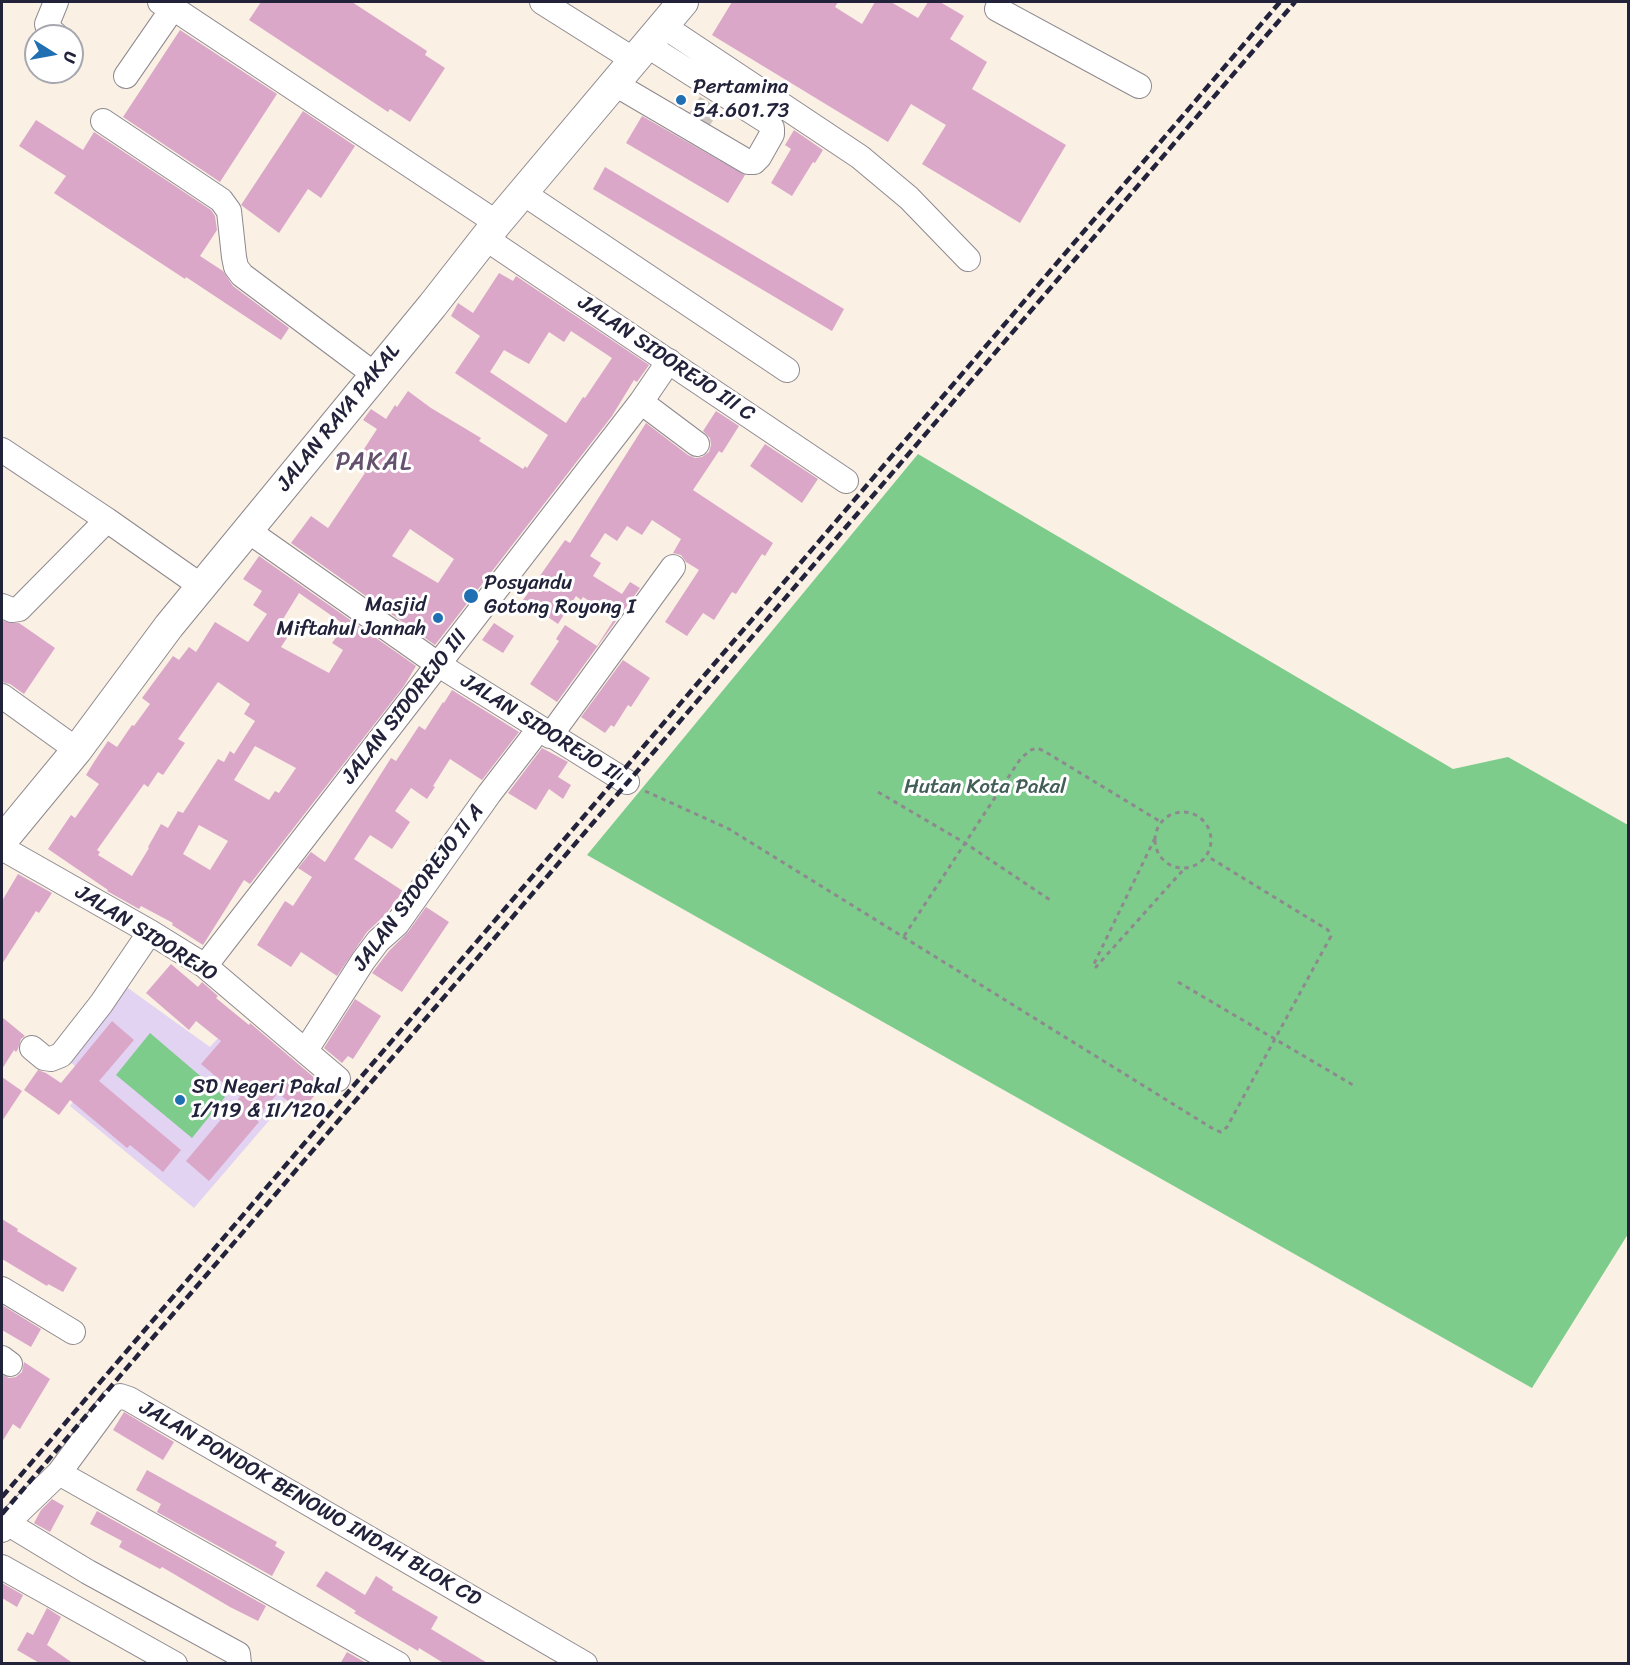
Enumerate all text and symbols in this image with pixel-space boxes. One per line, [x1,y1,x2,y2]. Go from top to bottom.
north arrow [24,24,84,84]
text: U [55,49,85,65]
place label: Pertamina 54.601.73 [693,75,789,125]
marker: Pertamina 54.601.73 [674,93,688,107]
street label: JALAN SIDOREJO III C [573,290,759,428]
street label: JALAN RAYA PAKAL [272,339,406,497]
district label: PAKAL [336,449,412,477]
place label: Posyandu Gotong Royong I [484,571,636,621]
marker: Posyandu Gotong Royong I [462,587,480,605]
place label: Masjid Miftahul Jannah [277,593,426,643]
marker: Masjid Miftahul Jannah [431,611,445,625]
street label: JALAN SIDOREJO III [337,625,473,789]
street label: JALAN SIDOREJO II [456,669,624,787]
park label: Hutan Kota Pakal [904,775,1066,801]
street label: JALAN SIDOREJO II A [348,800,490,976]
street label: JALAN SIDOREJO [70,880,222,988]
place label: SD Negeri Pakal I/119 & II/120 [192,1075,341,1125]
marker: SD Negeri Pakal I/119 & II/120 [173,1093,187,1107]
street label: JALAN PONDOK BENOWO INDAH BLOK CD [135,1395,485,1613]

